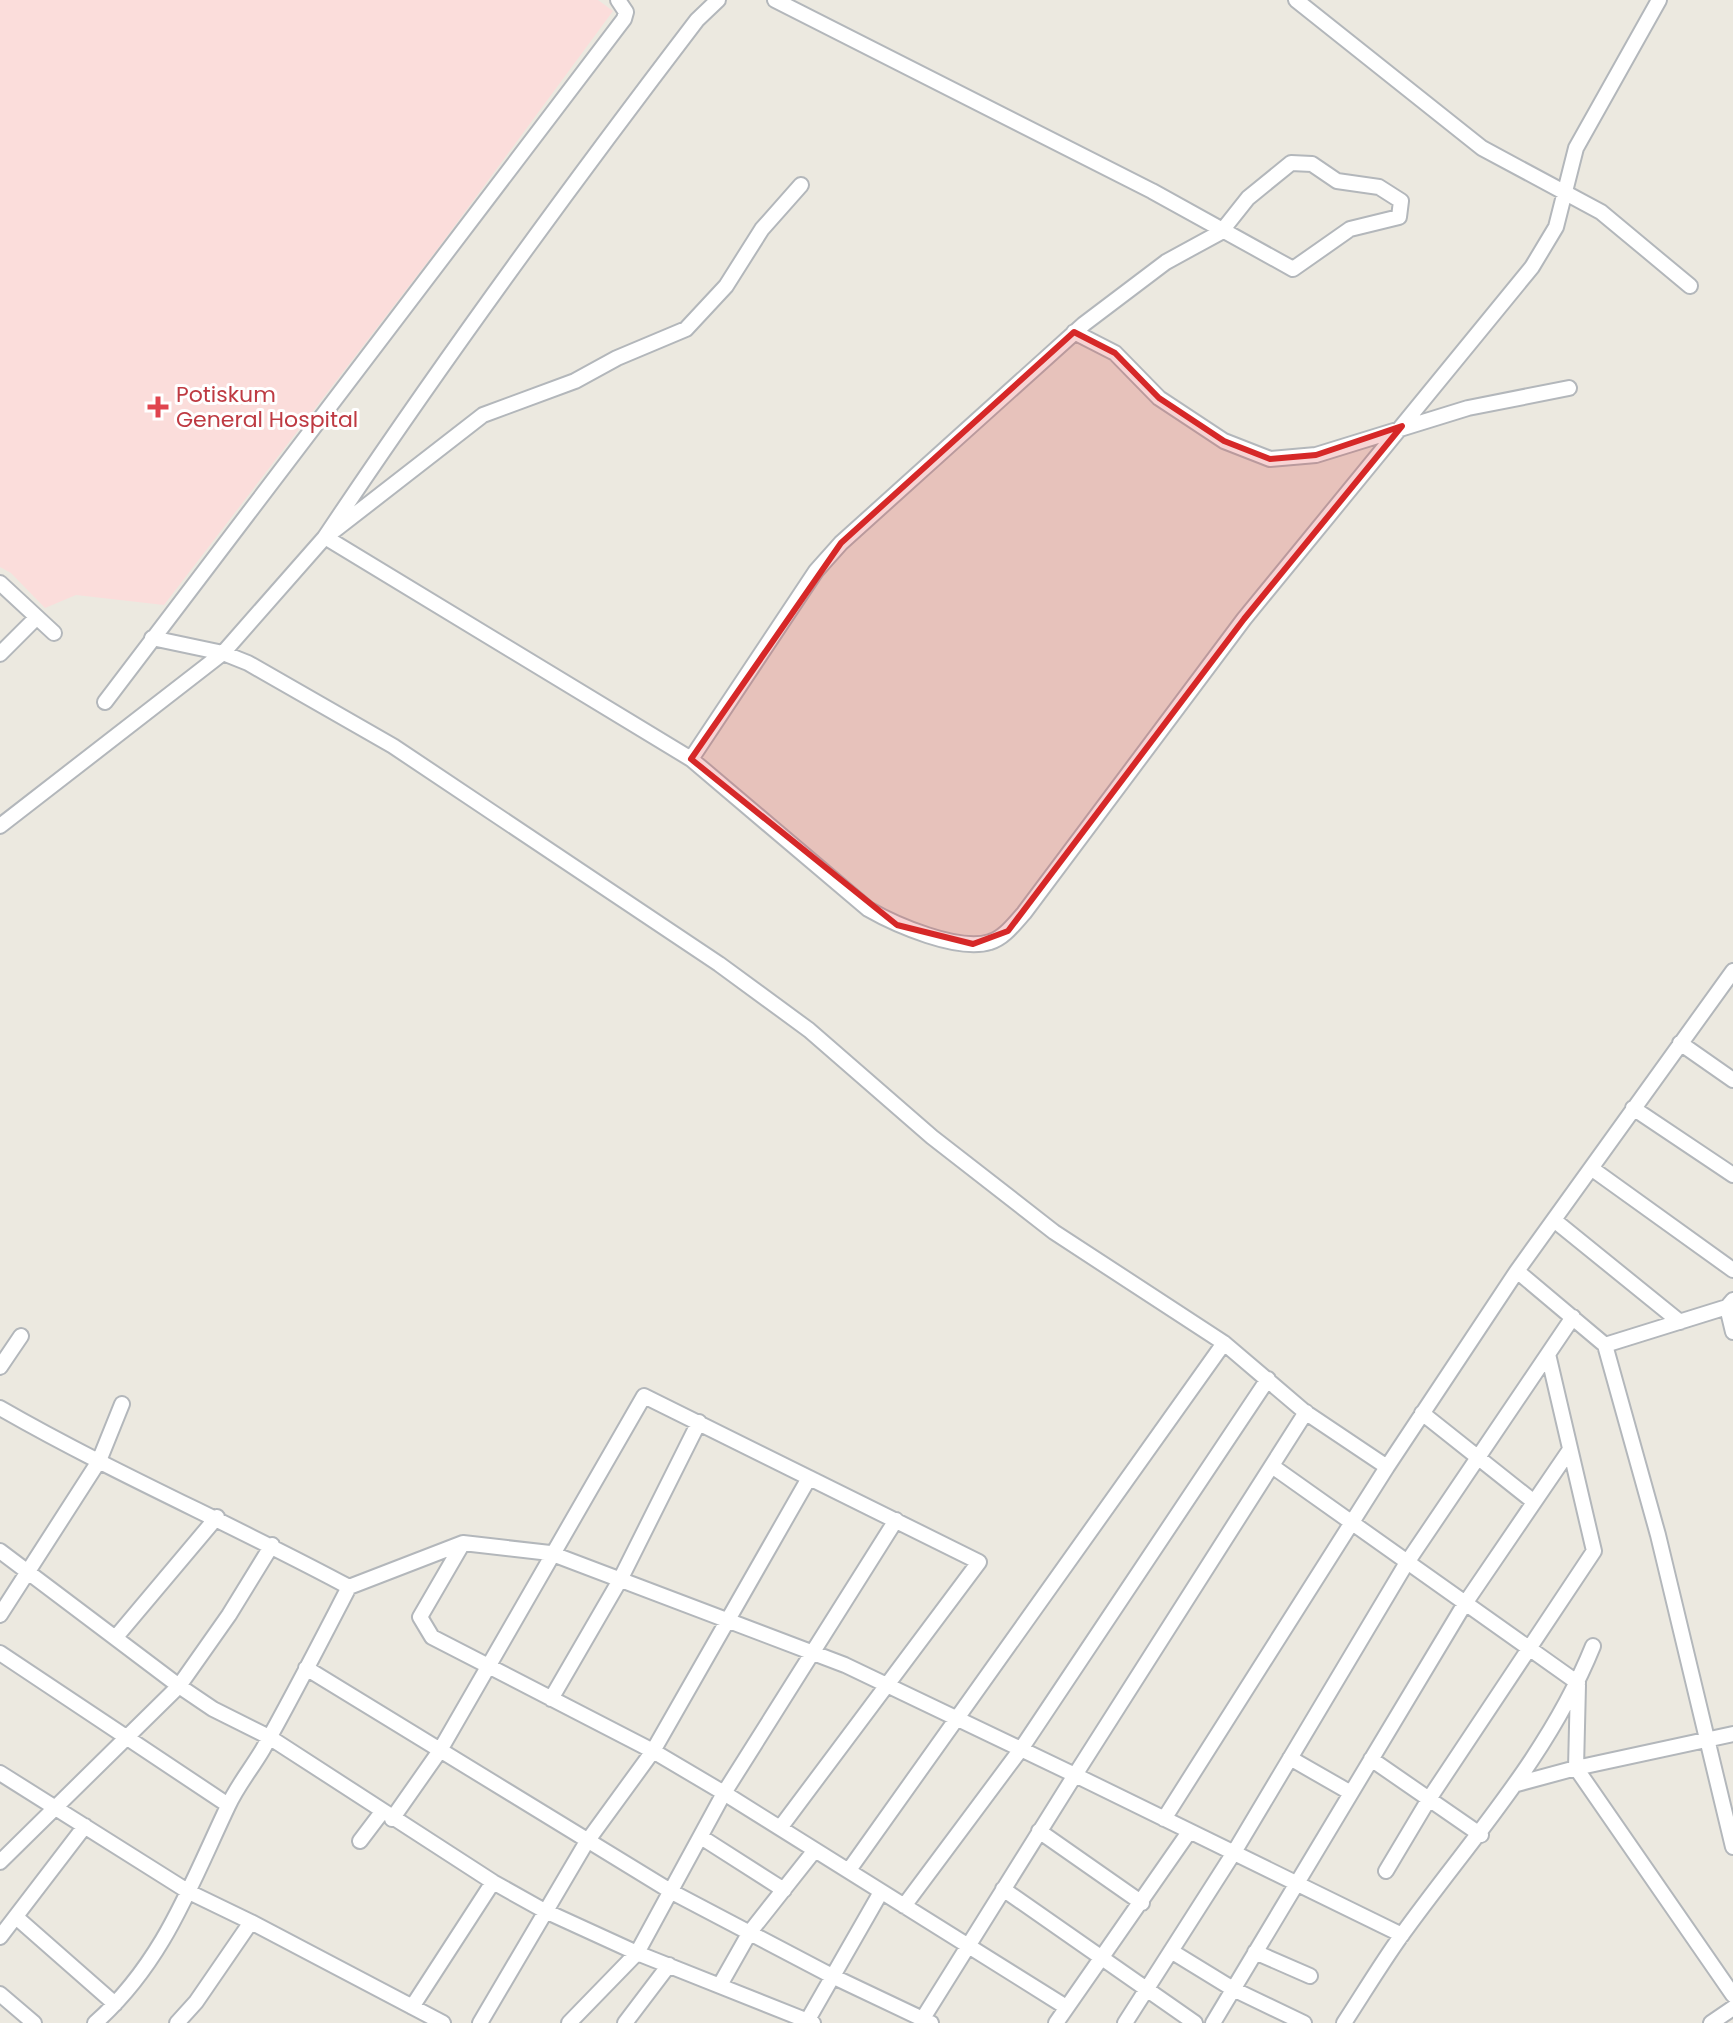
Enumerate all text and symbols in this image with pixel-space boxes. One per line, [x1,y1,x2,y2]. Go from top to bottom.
place label: Potiskum General Hospital [176,379,358,435]
marker: Potiskum General Hospital [147,396,169,418]

